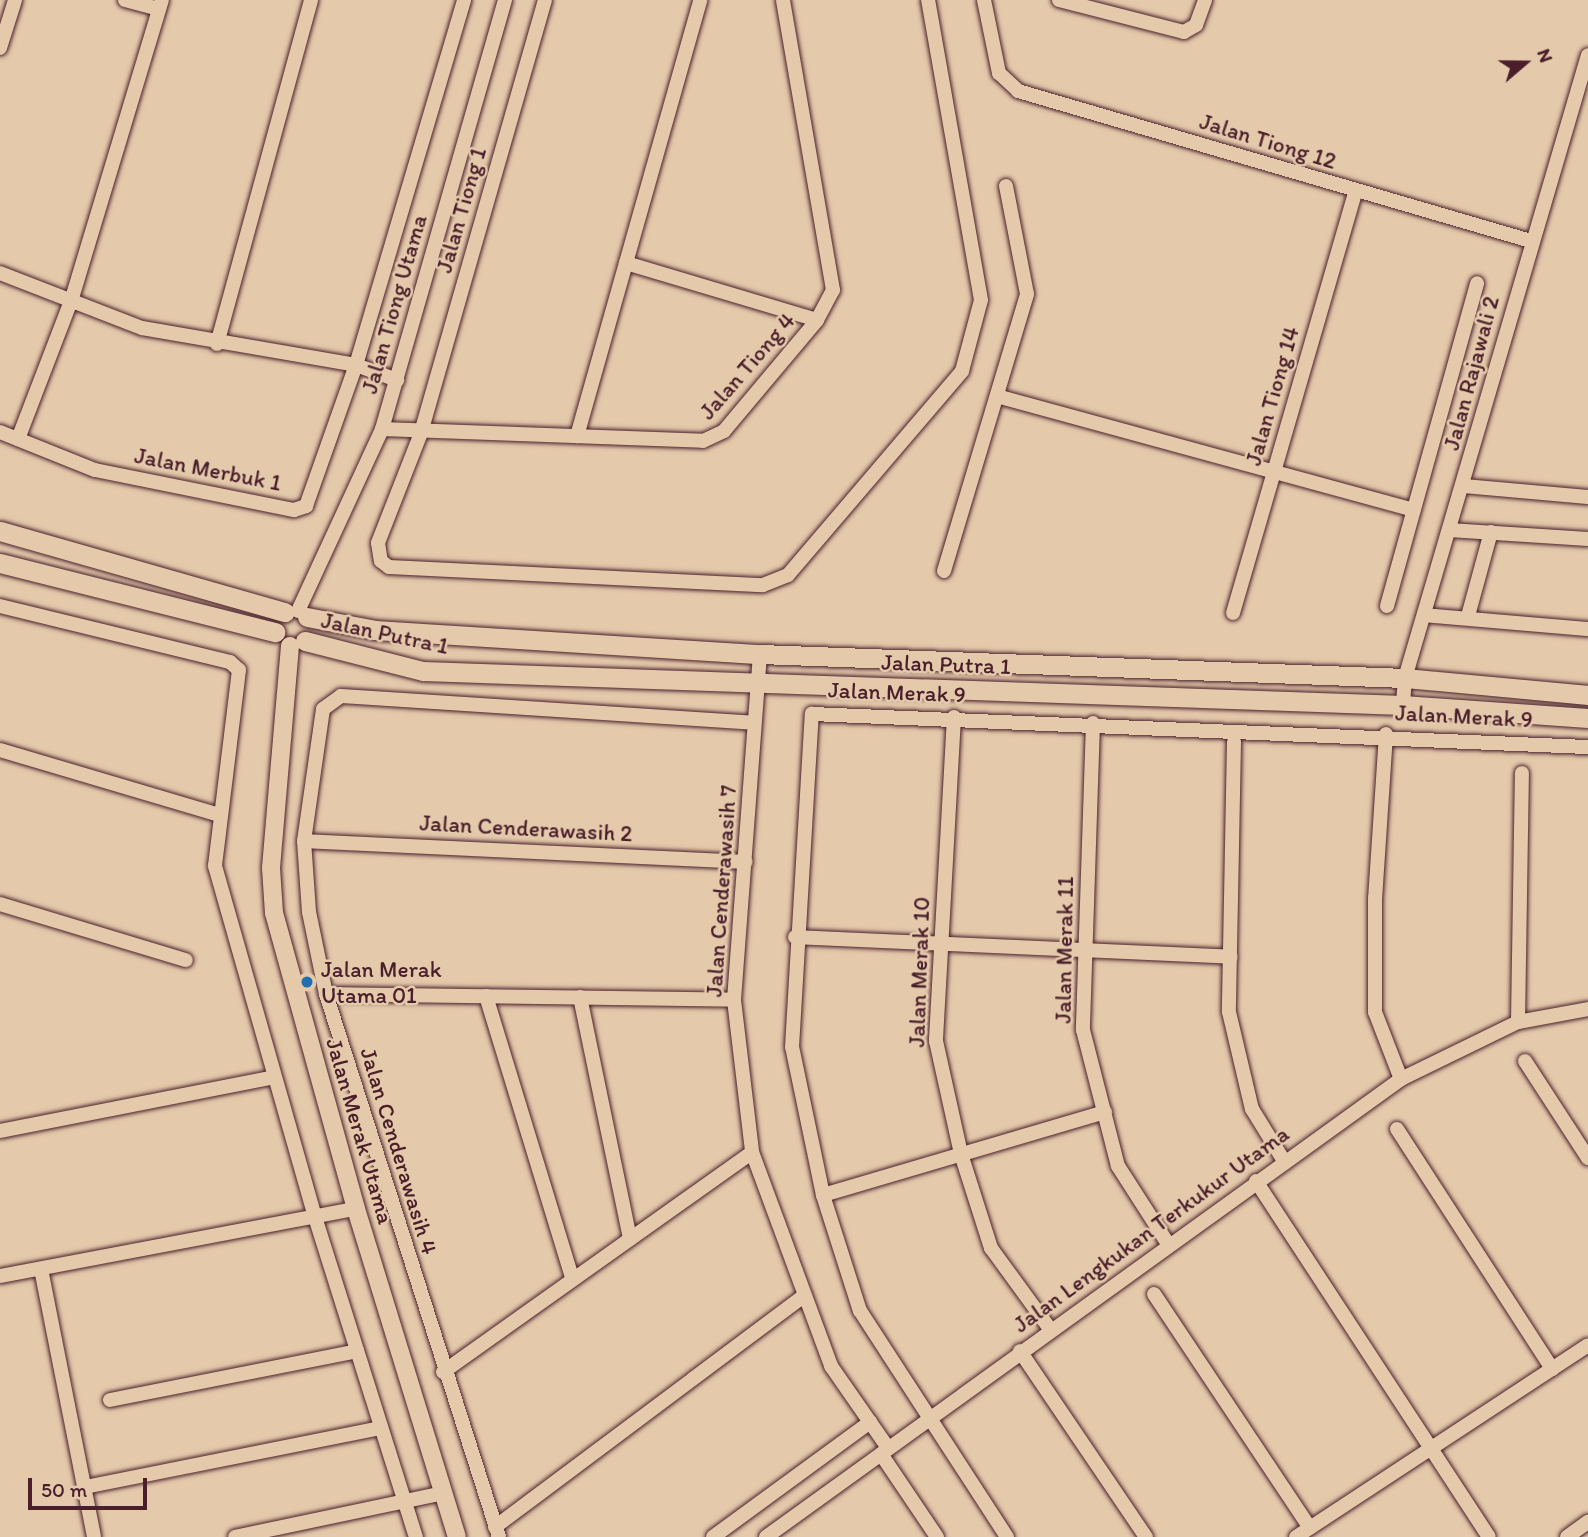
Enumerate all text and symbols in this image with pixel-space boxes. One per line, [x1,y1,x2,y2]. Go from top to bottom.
north arrow [1490,28,1560,98]
text: N [1532,46,1558,66]
street label: Jalan Tiong 12 [1197,107,1339,175]
street label: Jalan Tiong 1 [430,144,492,276]
street label: Jalan Tiong Utama [355,212,433,396]
street label: Jalan Rajawali 2 [1437,293,1505,453]
street label: Jalan Tiong 4 [693,307,801,425]
street label: Jalan Tiong 14 [1239,324,1305,468]
street label: Jalan Merbuk 1 [133,441,283,497]
street label: Jalan Putra 1 [319,606,451,660]
street label: Jalan Putra 1 [881,648,1011,680]
street label: Jalan Merak 9 [828,676,966,708]
street label: Jalan Merak 9 [1395,699,1533,733]
street label: Jalan Cenderawasih 7 [700,784,742,998]
street label: Jalan Cenderawasih 2 [418,809,634,847]
street label: Jalan Merak 11 [1049,877,1079,1023]
street label: Jalan Merak 10 [903,897,935,1047]
place label: Jalan Merak Utama 01 [321,955,440,1009]
marker: Jalan Merak Utama 01 [299,974,315,990]
street label: Jalan Merak Utama [321,1036,399,1226]
street label: Jalan Cenderawasih 4 [354,1044,444,1258]
street label: Jalan Lengkukan Terkukur Utama [1009,1121,1293,1337]
scale bar [32,1464,150,1508]
text: 50 m [41,1477,87,1502]

